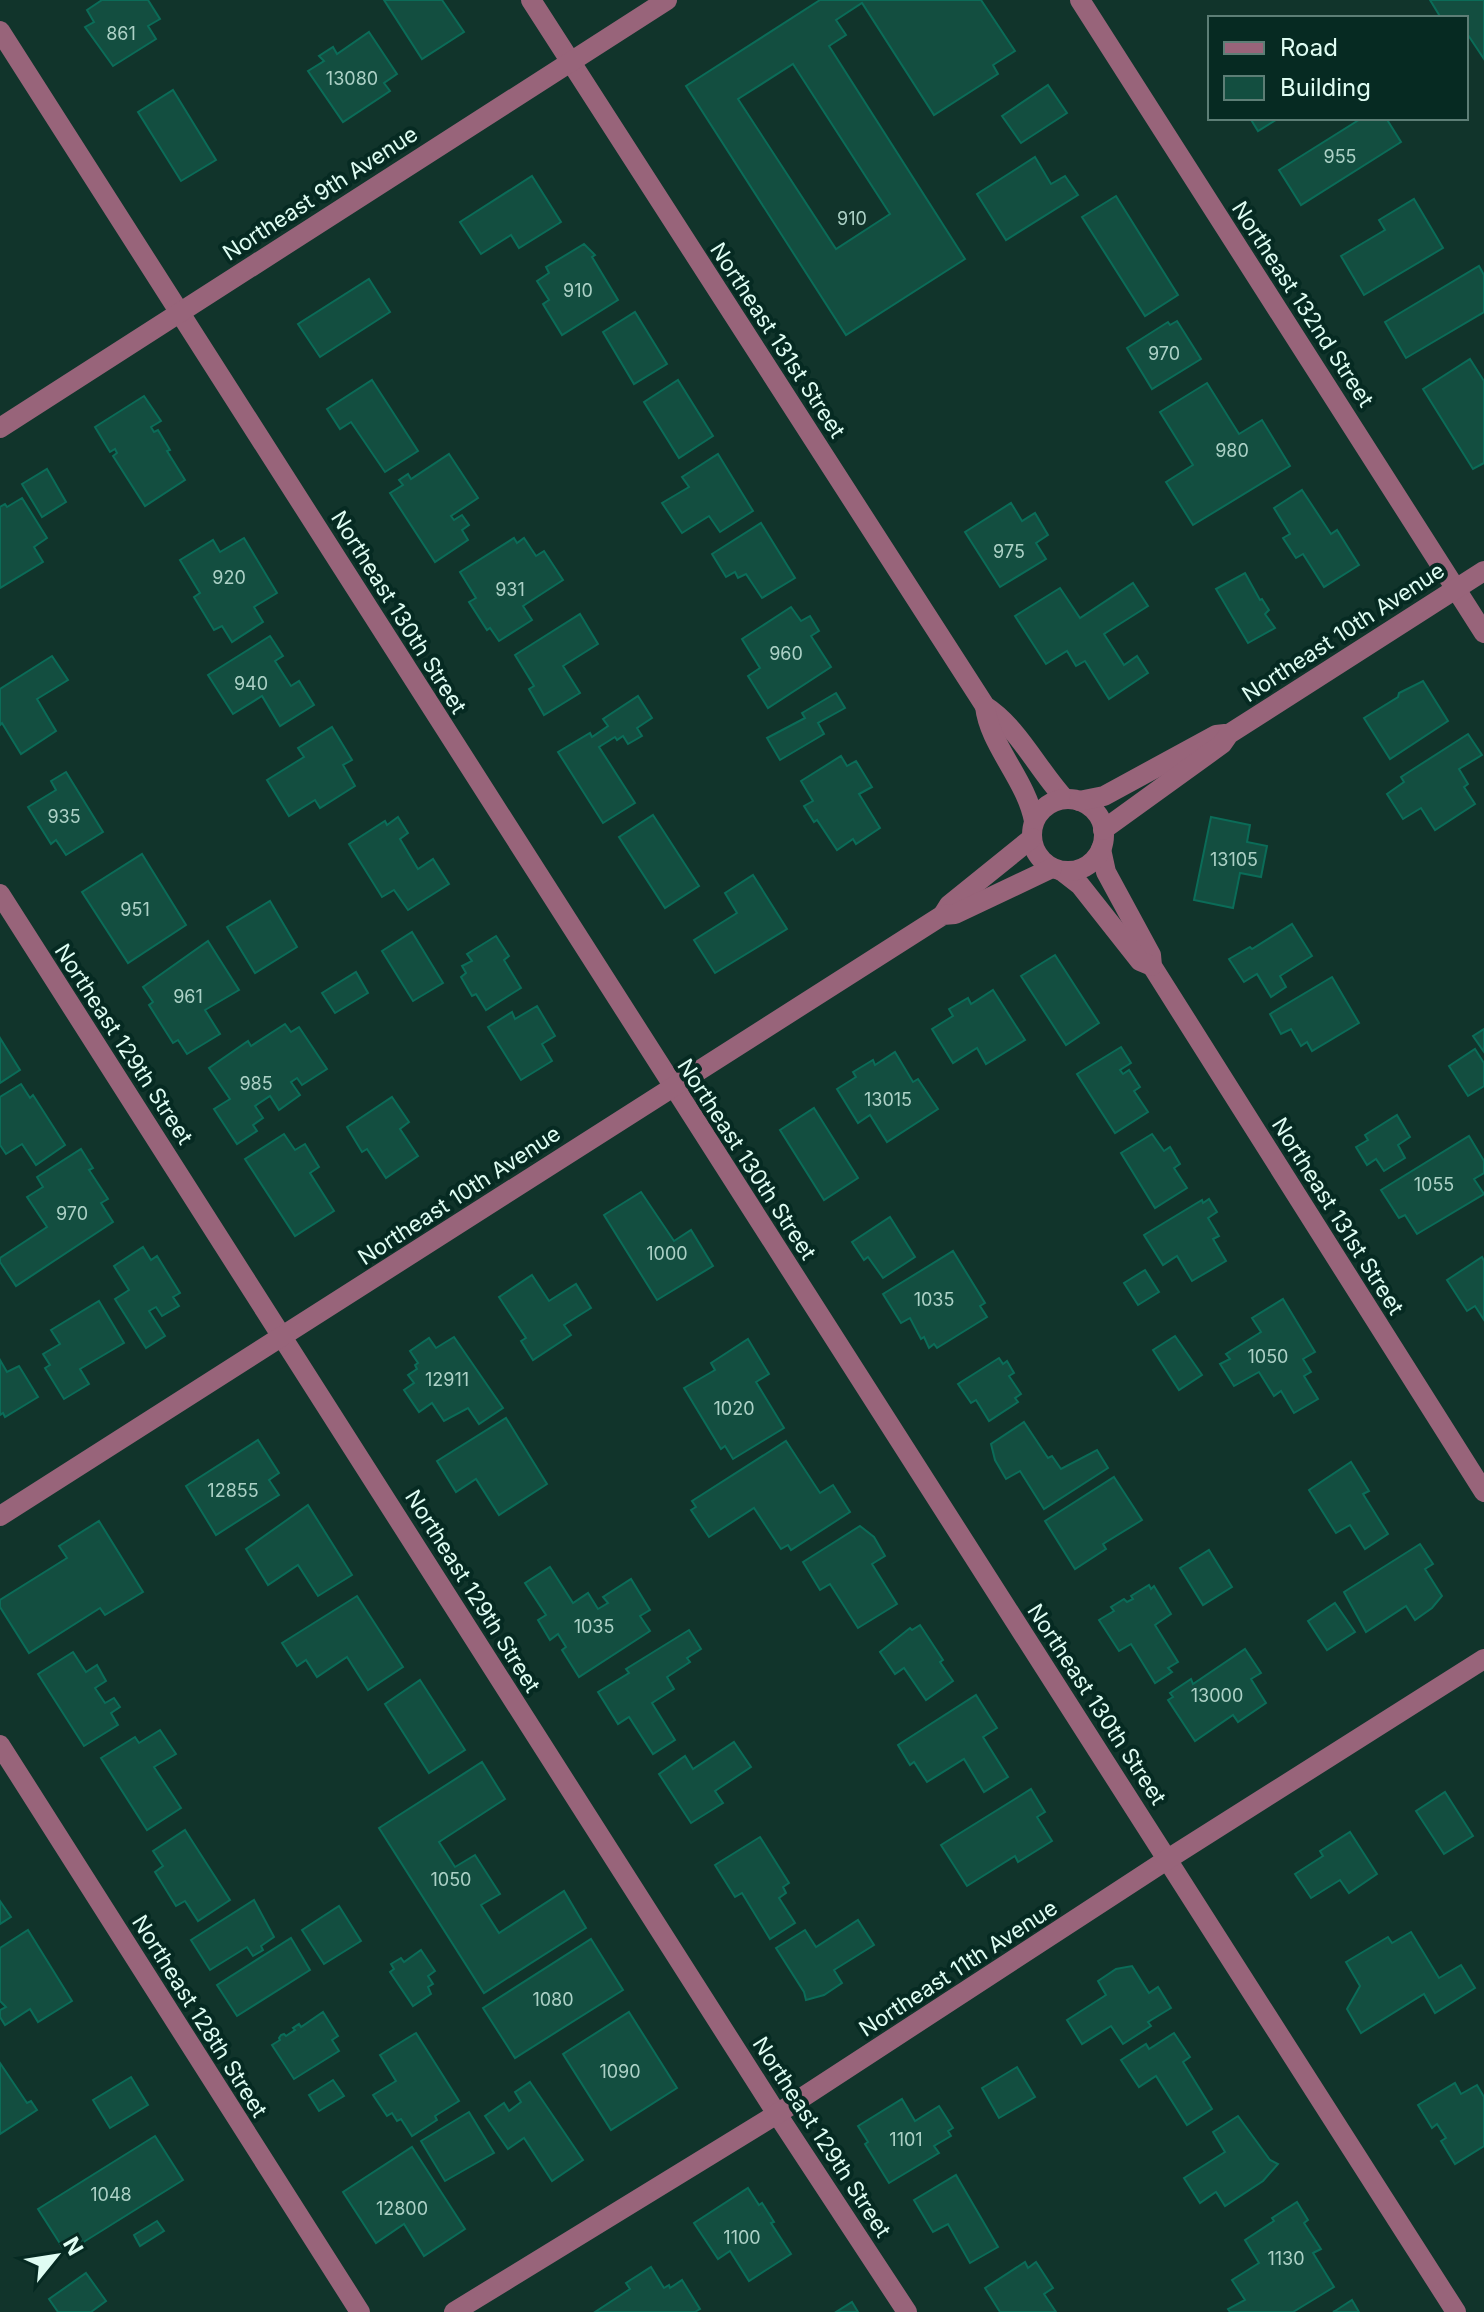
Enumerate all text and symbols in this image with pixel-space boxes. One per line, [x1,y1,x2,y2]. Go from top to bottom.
legend [1208,16,1468,120]
house number: 861 [106,23,136,44]
text: Road [1280,33,1338,62]
house number: 13080 [326,68,378,89]
text: Building [1280,73,1371,102]
street label: Northeast 9th Avenue [218,120,422,266]
house number: 955 [1323,146,1357,167]
street label: Northeast 132nd Street [1227,196,1379,412]
house number: 910 [837,208,867,229]
street label: Northeast 131st Street [705,237,851,443]
house number: 910 [563,280,593,301]
house number: 970 [1148,343,1180,364]
house number: 980 [1215,440,1249,461]
street label: Northeast 130th Street [326,506,472,718]
house number: 975 [993,541,1025,562]
street label: Northeast 10th Avenue [1237,557,1449,707]
house number: 920 [212,567,246,588]
house number: 931 [495,579,525,600]
house number: 960 [769,643,803,664]
house number: 940 [234,673,268,694]
house number: 935 [47,806,81,827]
house number: 13105 [1210,849,1258,870]
house number: 951 [120,899,150,920]
street label: Northeast 129th Street [49,939,199,1149]
house number: 961 [173,986,203,1007]
street label: Northeast 130th Street [672,1054,822,1264]
house number: 985 [239,1073,273,1094]
house number: 13015 [864,1089,912,1110]
street label: Northeast 131st Street [1267,1113,1409,1319]
street label: Northeast 10th Avenue [353,1120,565,1270]
house number: 1055 [1414,1174,1454,1195]
house number: 970 [56,1203,88,1224]
house number: 1000 [646,1243,688,1264]
house number: 1035 [914,1289,954,1310]
house number: 1050 [1248,1346,1288,1367]
house number: 12911 [425,1369,469,1390]
house number: 1020 [713,1398,755,1419]
house number: 12855 [207,1480,259,1501]
street label: Northeast 129th Street [400,1485,546,1697]
street label: Northeast 130th Street [1022,1599,1172,1809]
house number: 1035 [574,1616,614,1637]
house number: 13000 [1191,1685,1243,1706]
house number: 1050 [431,1869,471,1890]
street label: Northeast 11th Avenue [854,1894,1062,2042]
street label: Northeast 128th Street [127,1910,273,2122]
house number: 1080 [532,1989,574,2010]
street label: Northeast 129th Street [747,2032,897,2242]
house number: 1090 [599,2061,641,2082]
house number: 1101 [889,2129,923,2150]
house number: 1048 [90,2184,132,2205]
house number: 12800 [376,2198,428,2219]
north arrow [16,2216,96,2296]
house number: 1100 [723,2227,761,2248]
text: N [58,2232,89,2260]
house number: 1130 [1267,2248,1305,2269]

